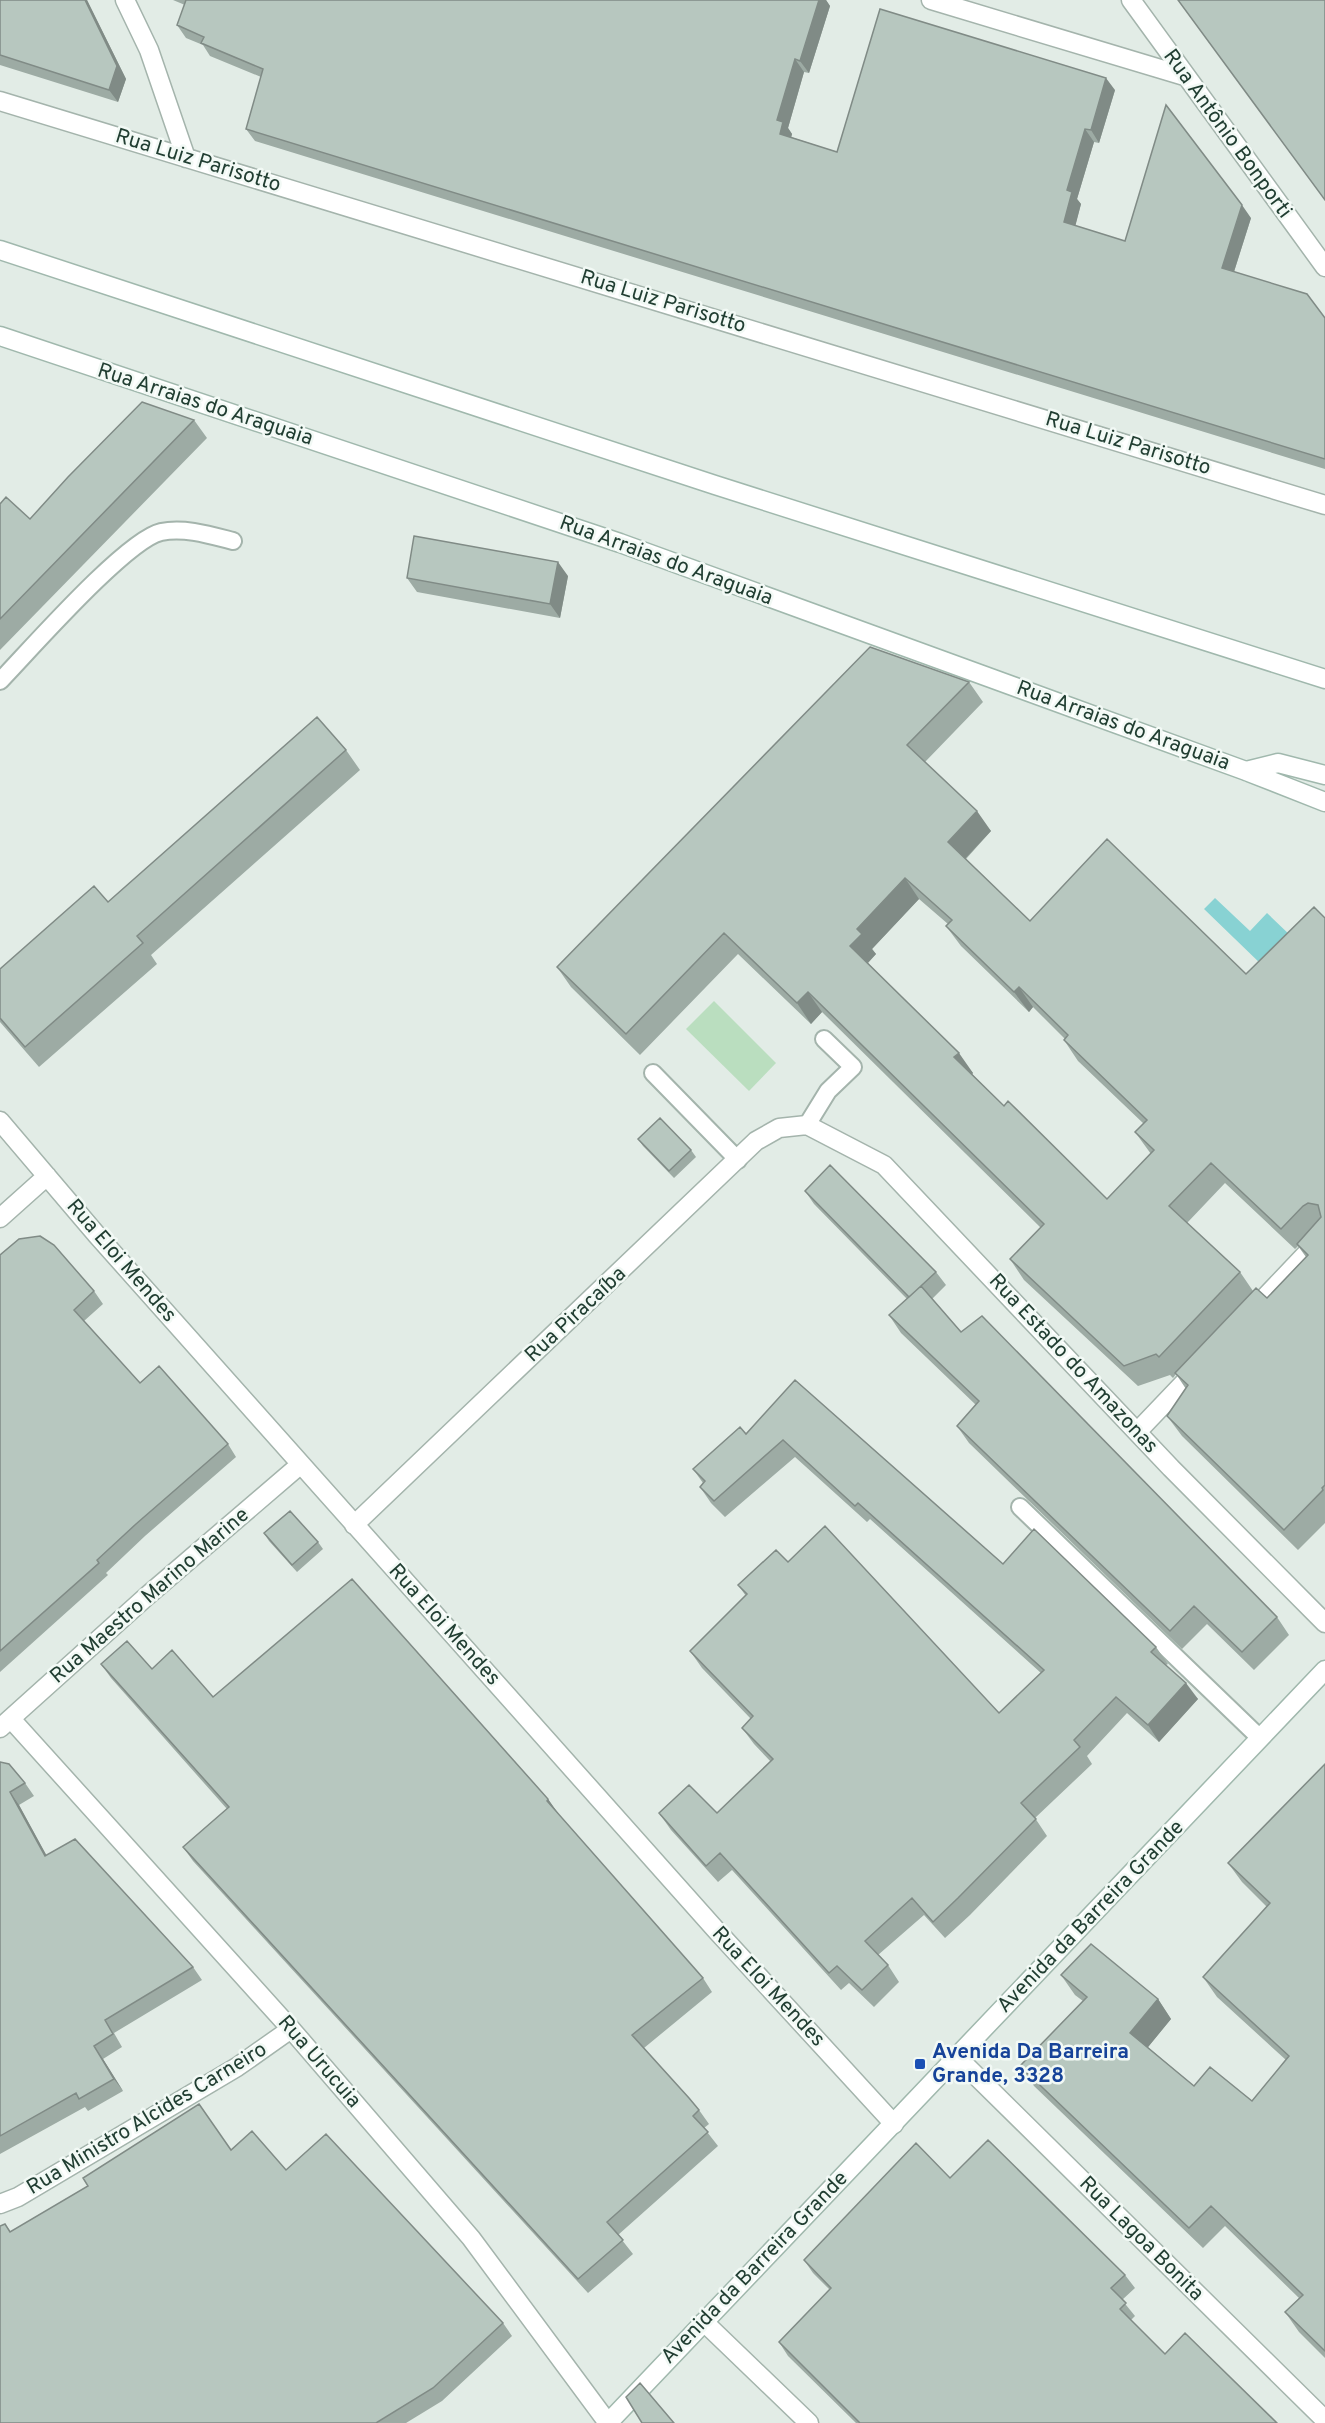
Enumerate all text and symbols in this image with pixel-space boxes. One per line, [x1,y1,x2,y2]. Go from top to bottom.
street label: Rua Antônio Bonporti [1156,44,1298,224]
street label: Rua Luiz Parisotto [112,123,284,199]
street label: Rua Luiz Parisotto [577,264,749,340]
street label: Rua Arraias do Araguaia [94,357,316,453]
street label: Rua Luiz Parisotto [1042,406,1214,482]
street label: Rua Arraias do Araguaia [556,510,776,612]
street label: Rua Arraias do Araguaia [1013,675,1233,777]
street label: Rua Eloi Mendes [60,1194,182,1328]
street label: Rua Piracaíba [520,1261,632,1369]
street label: Rua Estado do Amazonas [982,1268,1164,1460]
street label: Rua Maestro Marino Marine [45,1502,255,1690]
street label: Rua Eloi Mendes [382,1558,506,1692]
street label: Avenida da Barreira Grande [992,1815,1190,2019]
street label: Rua Eloi Mendes [705,1921,831,2053]
street label: Rua Urucuia [271,2010,367,2114]
street label: Rua Ministro Alcides Carneiro [22,2036,272,2202]
place label: Avenida Da Barreira Grande, 3328 [932,2039,1129,2090]
marker: Avenida Da Barreira Grande, 3328 [913,2057,927,2071]
street label: Avenida da Barreira Grande [656,2166,854,2370]
street label: Rua Lagoa Bonita [1073,2171,1209,2307]

